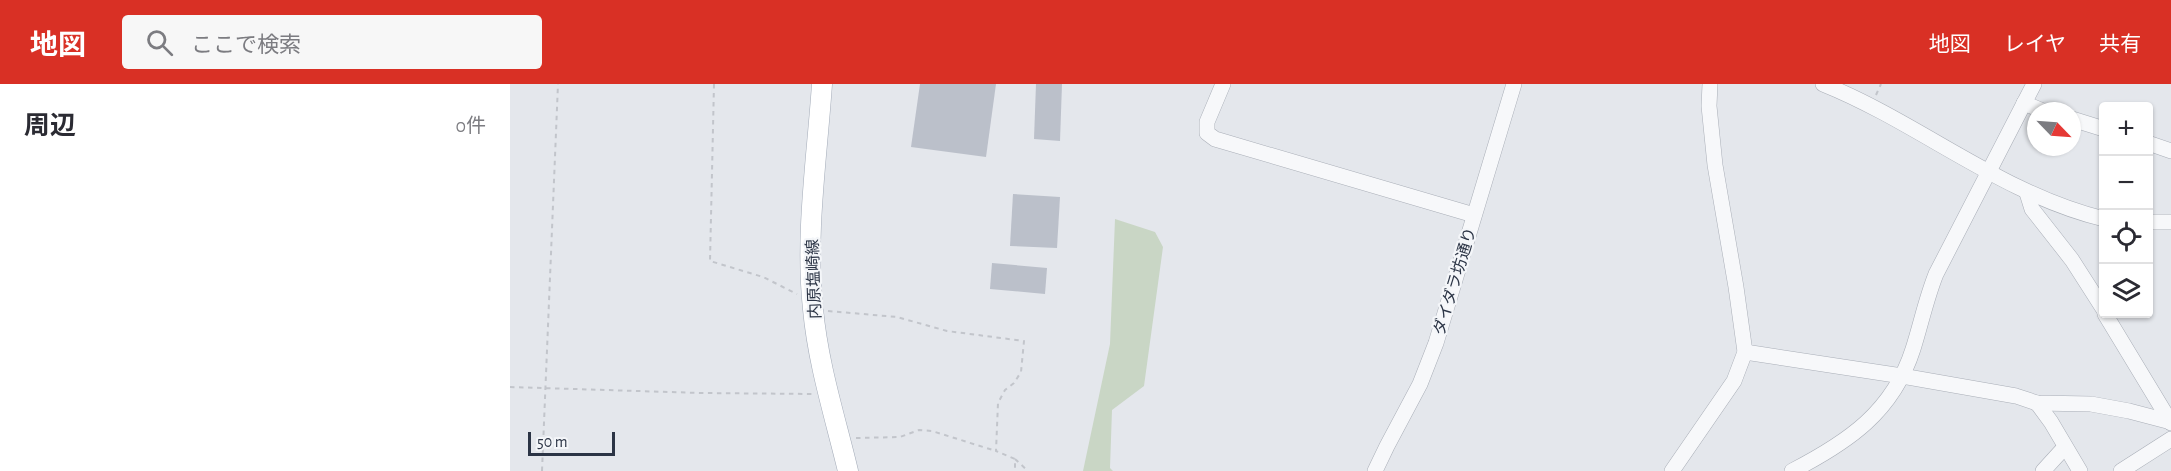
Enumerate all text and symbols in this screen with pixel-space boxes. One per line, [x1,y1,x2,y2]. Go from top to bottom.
search box [122,15,542,69]
icon: search [143,26,176,59]
text: 地図 [30,32,86,60]
text: ここで検索 [191,34,301,56]
text: 地図 [1929,34,1971,55]
text: レイヤ [2004,34,2066,55]
text: 共有 [2099,34,2141,55]
north arrow [2027,102,2081,156]
map controls [2099,102,2153,318]
button: + [2099,102,2153,156]
text: 周辺 [24,113,76,139]
text: 0件 [455,116,486,136]
button: − [2099,156,2153,210]
button: locate [2099,210,2153,264]
street label: ダイダラ坊通り [1430,225,1479,337]
street label: 内原塩崎線 [804,239,823,319]
button: layers [2099,264,2153,318]
scale bar [528,429,615,456]
text: 50 m [537,434,568,450]

